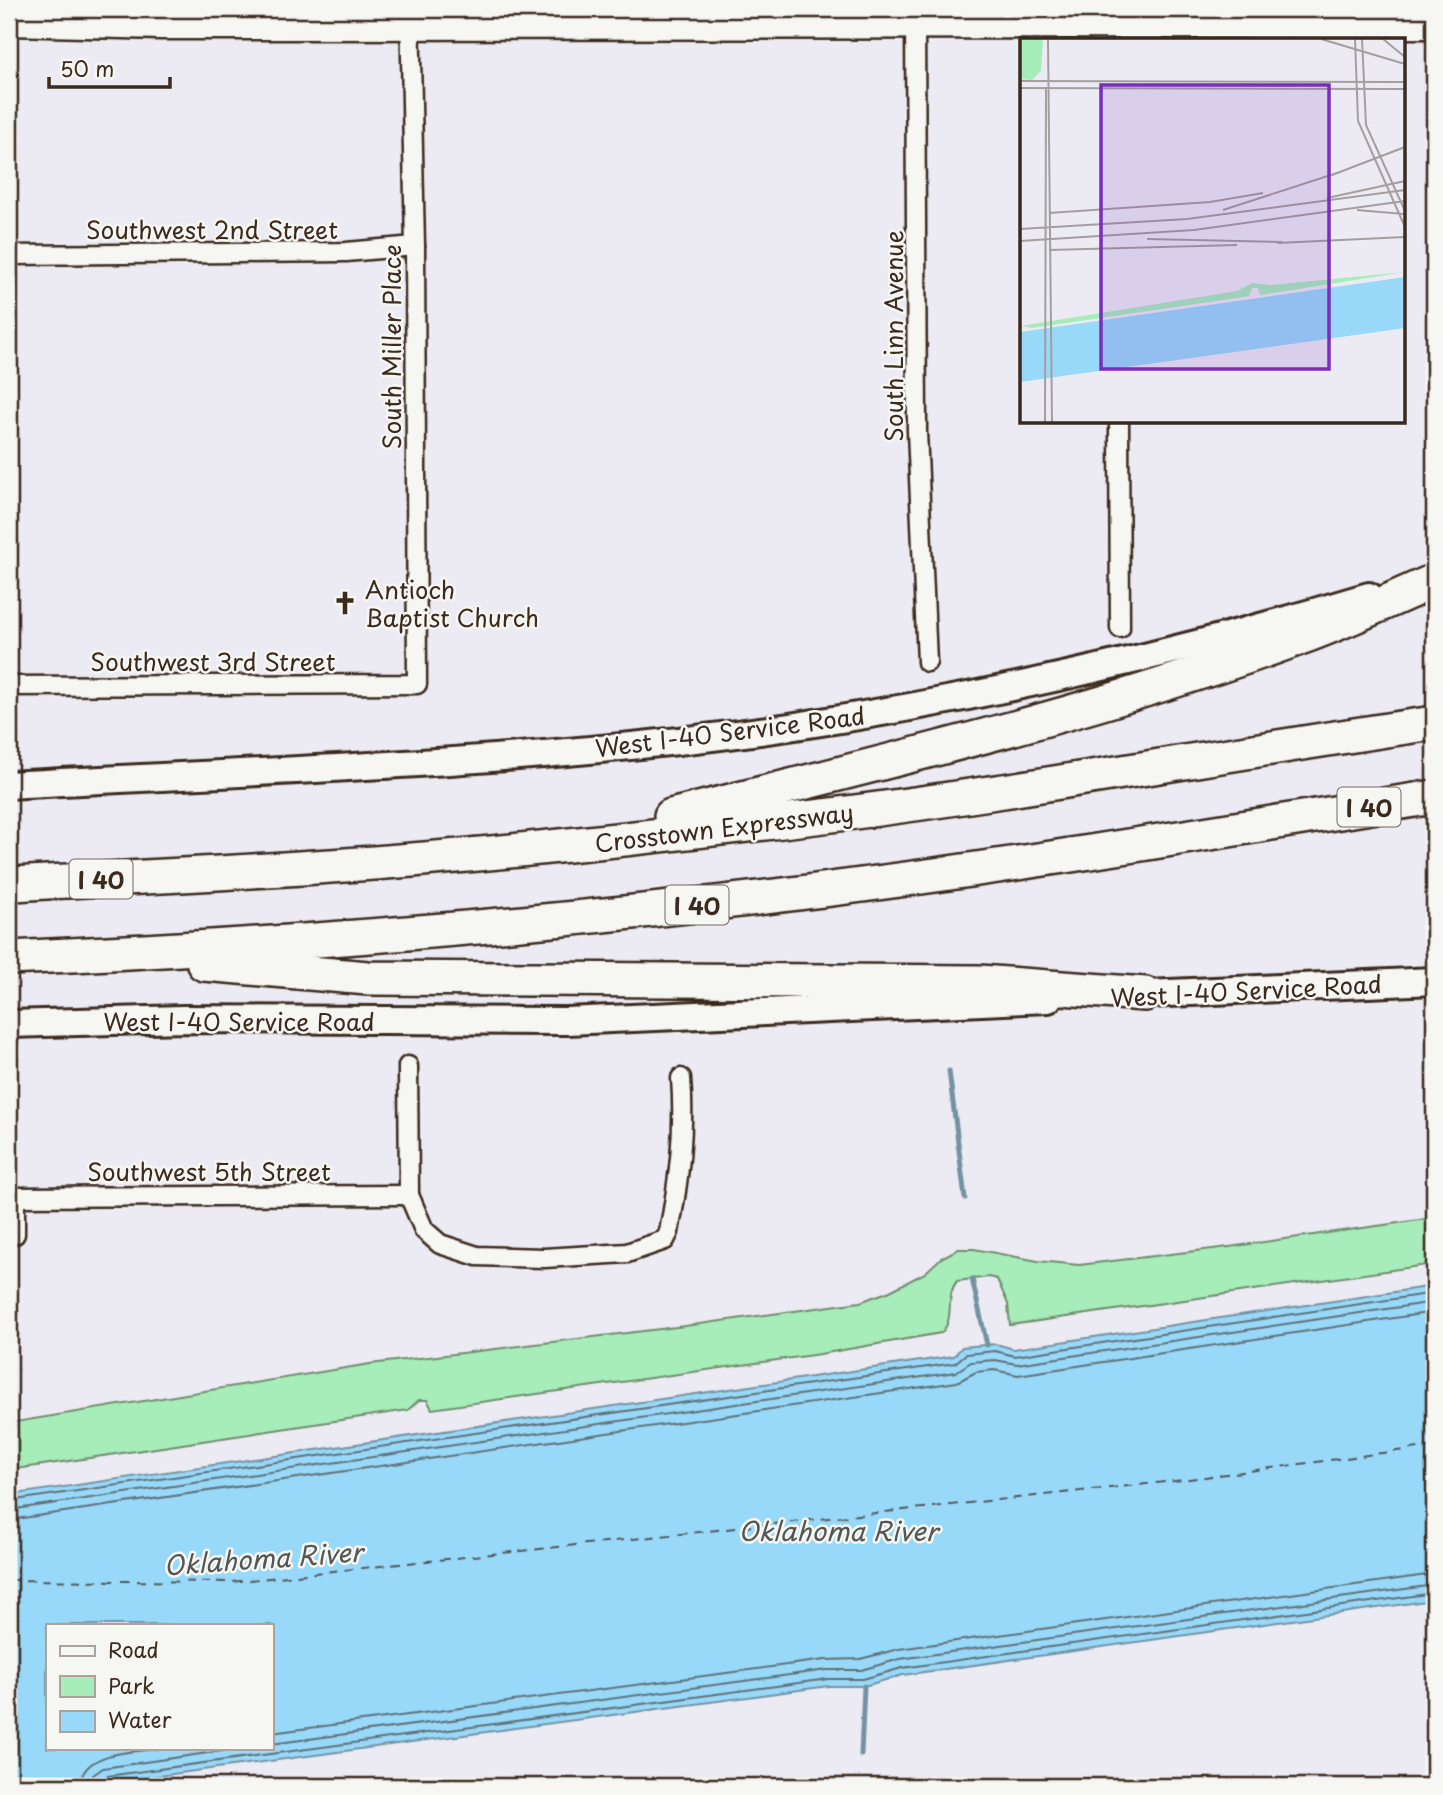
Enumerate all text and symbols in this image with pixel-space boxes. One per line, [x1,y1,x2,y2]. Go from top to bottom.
inset map [1020,38,1404,424]
scale bar [49,46,170,90]
text: 50 m [60,52,114,84]
street label: Southwest 2nd Street [86,211,338,247]
street label: South Linn Avenue [875,230,911,442]
street label: South Miller Place [373,245,409,449]
place label: Antioch Baptist Church [365,571,539,635]
church icon: Antioch Baptist Church [331,589,359,617]
street label: Southwest 3rd Street [90,643,336,679]
street label: West I-40 Service Road [593,697,867,765]
road number: I 40 [1338,788,1400,827]
street label: Crosstown Expressway [593,793,855,861]
road number: I 40 [70,860,132,898]
road number: I 40 [666,885,728,924]
street label: West I-40 Service Road [1109,965,1383,1015]
street label: West I-40 Service Road [103,1003,375,1039]
street label: Southwest 5th Street [87,1153,331,1189]
water label: Oklahoma River [738,1511,941,1550]
water label: Oklahoma River [162,1531,367,1584]
legend [46,1624,273,1750]
text: Road [108,1633,159,1665]
text: Park [108,1669,155,1701]
text: Water [108,1703,172,1735]

